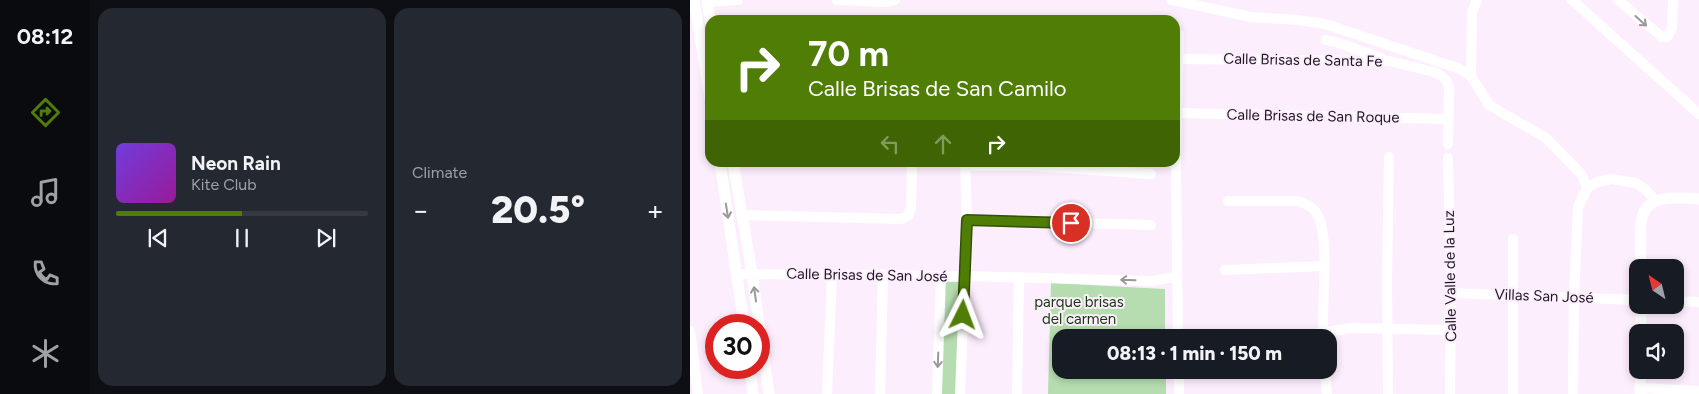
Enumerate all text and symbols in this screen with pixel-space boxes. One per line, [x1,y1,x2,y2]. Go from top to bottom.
one-way arrow [1635,15,1648,27]
text: 08:12 [17,23,73,50]
text: 70 m [808,33,889,75]
icon: right [725,35,790,100]
street label: Calle Brisas de Santa Fe [1223,50,1383,70]
text: Calle Brisas de San Camilo [808,75,1067,102]
icon: directions [28,95,63,130]
street label: Calle Brisas de San Roque [1226,105,1400,127]
icon: left [876,130,904,158]
icon: ahead [929,130,957,158]
icon: right [982,130,1010,158]
text: Neon Rain [191,152,281,175]
text: Climate [412,163,467,182]
icon: music [28,175,63,210]
text: Kite Club [191,175,257,194]
text: 20.5° [491,187,585,233]
text: − [412,193,429,227]
text: + [647,193,664,227]
one-way arrow [722,202,732,218]
pin [1050,202,1092,244]
icon: arrive [1057,209,1085,237]
street label: Calle Valle de la Luz [1440,210,1460,342]
icon: previous [144,224,172,252]
icon: pause [228,224,256,252]
icon: next [312,224,340,252]
icon: phone [28,256,63,291]
north arrow [1629,259,1684,314]
map controls [1629,259,1684,379]
street label: Calle Brisas de San José [786,265,948,285]
one-way arrow [1120,276,1136,285]
street label: Villas San José [1494,285,1594,307]
one-way arrow [749,286,759,302]
position arrow [936,288,988,340]
park label: parque brisas del carmen [1034,293,1124,328]
speed limit sign: 30 [705,314,770,379]
button: sound [1629,324,1684,379]
icon: climate [28,336,63,371]
text: 08:13 · 1 min · 150 m [1107,342,1282,365]
one-way arrow [934,352,943,368]

